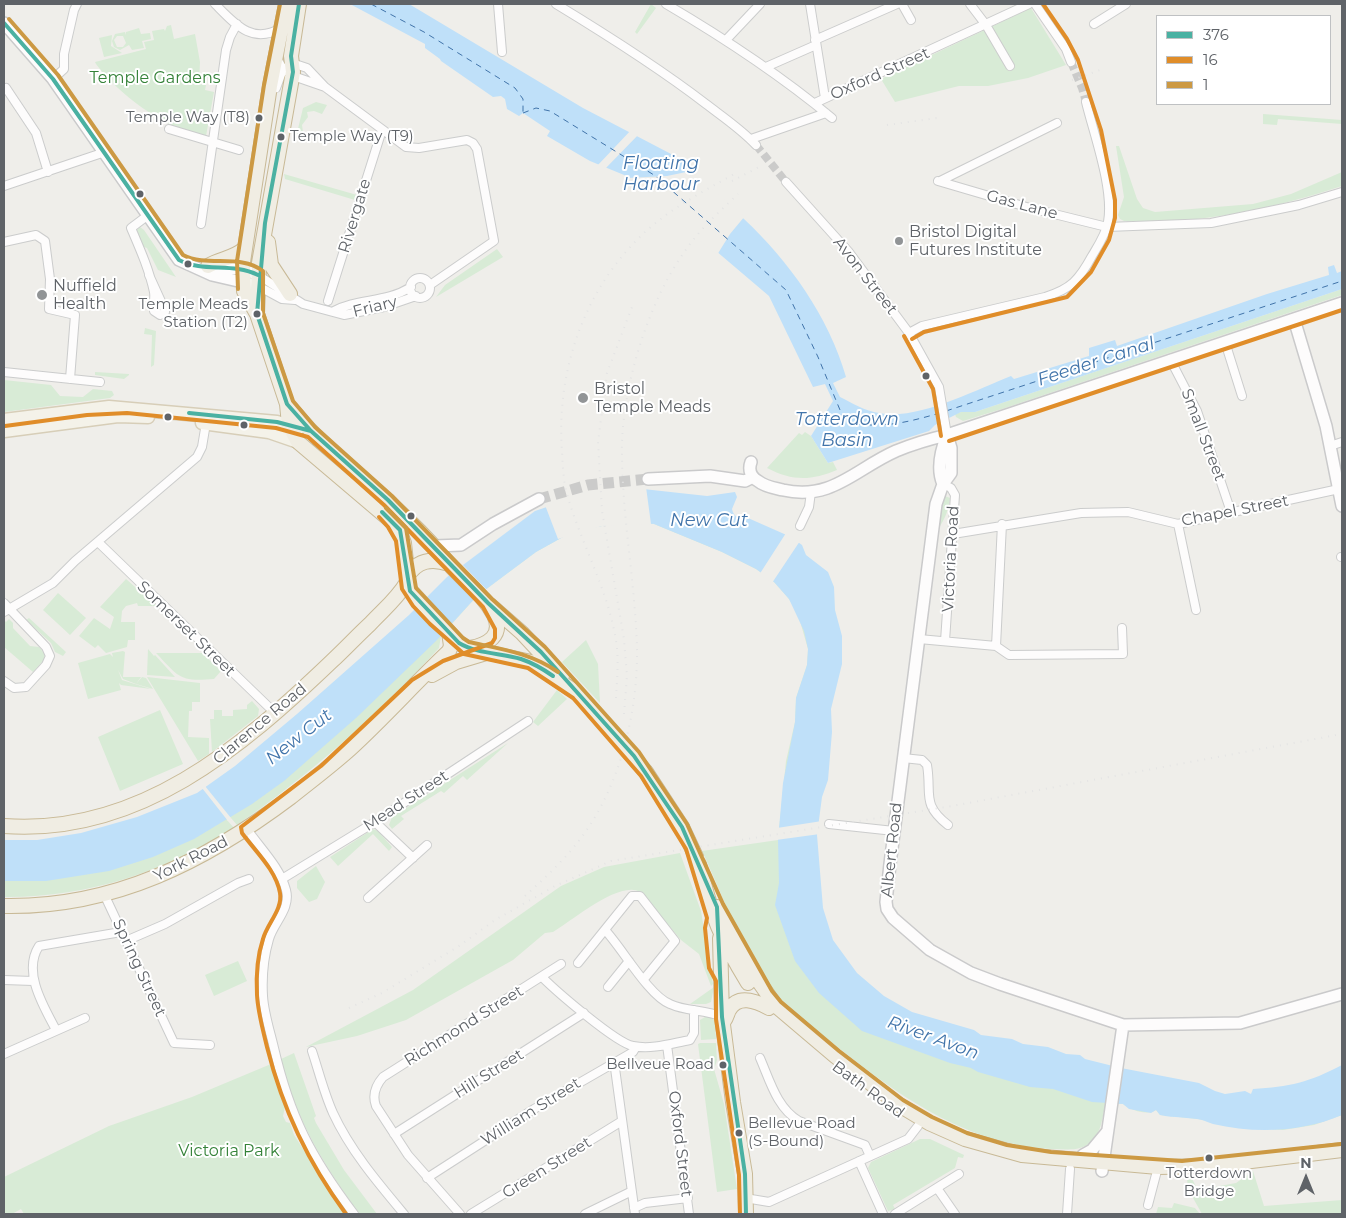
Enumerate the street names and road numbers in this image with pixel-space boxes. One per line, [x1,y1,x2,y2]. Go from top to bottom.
street label: Oxford Street [827,44,933,104]
street label: Rivergate [335,177,375,255]
street label: Gas Lane [984,186,1060,224]
street label: Avon Street [829,233,901,319]
street label: Friary [351,292,399,322]
street label: Small Street [1177,386,1229,484]
street label: Chapel Street [1180,491,1290,531]
street label: Victoria Road [939,505,963,613]
street label: Somerset Street [133,577,239,681]
street label: Clarence Road [209,679,311,769]
street label: Mead Street [360,766,452,836]
street label: Albert Road [877,802,907,898]
street label: York Road [151,832,231,886]
street label: Spring Street [108,916,170,1020]
street label: Richmond Street [401,982,527,1070]
street label: Hill Street [451,1045,527,1103]
street label: Bath Road [828,1057,908,1123]
street label: William Street [478,1074,584,1150]
street label: Oxford Street [664,1090,696,1198]
street label: Green Street [499,1133,595,1203]

